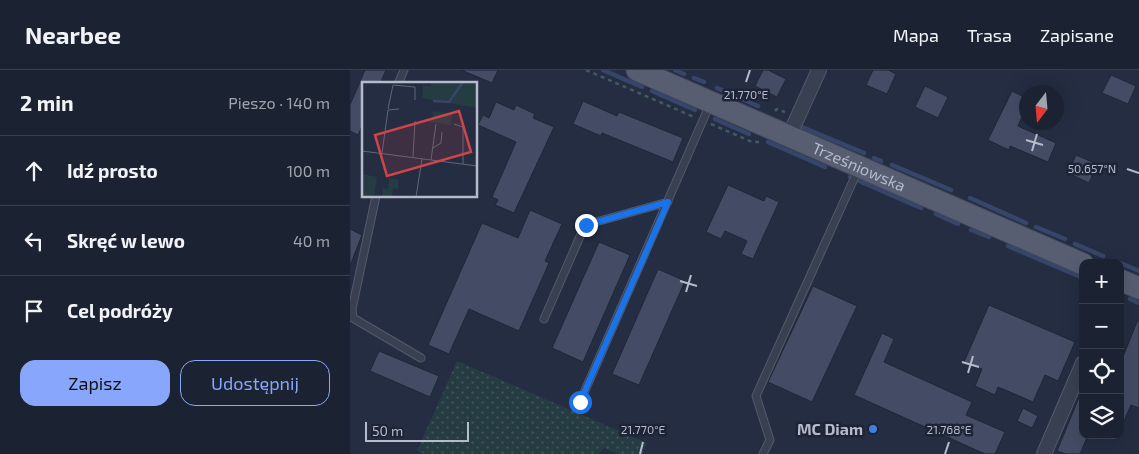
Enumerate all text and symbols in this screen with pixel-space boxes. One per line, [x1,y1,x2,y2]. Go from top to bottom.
text: Nearbee [25,20,121,49]
text: Mapa [893,24,939,46]
text: Trasa [967,24,1012,46]
text: Zapisane [1040,24,1114,46]
inset map [362,82,478,198]
north arrow [1019,85,1064,130]
text: 21.770°E [724,87,768,101]
text: 2 min [20,90,74,115]
text: Pieszo · 140 m [228,93,330,112]
street label: Trześniowska [810,137,909,195]
icon: ahead [20,157,48,185]
text: Idź prosto [67,159,158,182]
text: 100 m [287,161,330,180]
text: 50.657°N [1068,161,1116,175]
route end [575,214,598,237]
icon: left [20,227,48,255]
text: Skręć w lewo [67,229,185,252]
text: 40 m [293,231,330,250]
map controls [1079,259,1124,439]
button: + [1079,259,1124,304]
icon: arrive [20,297,48,325]
text: Cel podróży [67,299,173,322]
button: − [1079,304,1124,349]
button: locate [1079,349,1124,394]
button: Zapisz [20,360,170,406]
button: Udostępnij [180,360,330,406]
route start [569,391,592,414]
button: layers [1079,394,1124,439]
scale bar [365,419,469,442]
place label: MC Diam [797,419,863,438]
text: 50 m [372,422,403,439]
text: 21.770°E [621,422,665,436]
text: 21.768°E [926,422,972,436]
marker: MC Diam [867,423,879,435]

